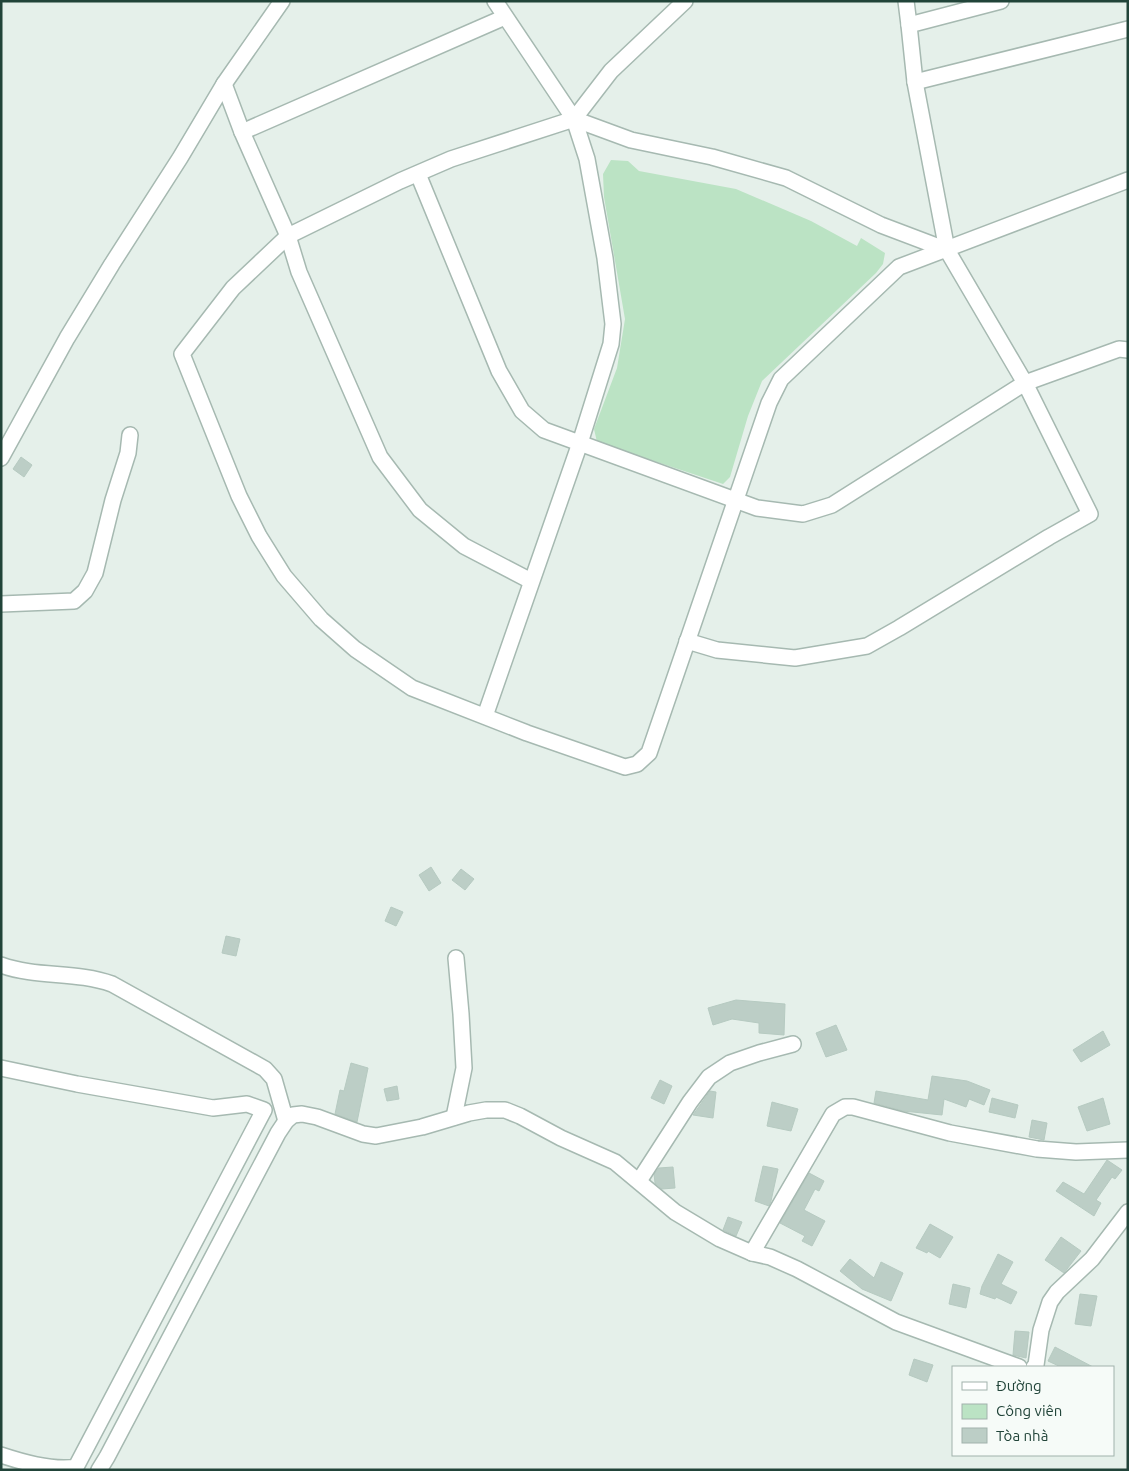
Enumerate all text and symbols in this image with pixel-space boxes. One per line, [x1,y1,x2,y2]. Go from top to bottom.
legend [952,1366,1114,1456]
text: Đường [996,1377,1042,1394]
text: Công viên [996,1402,1062,1419]
text: Tòa nhà [996,1427,1048,1444]

